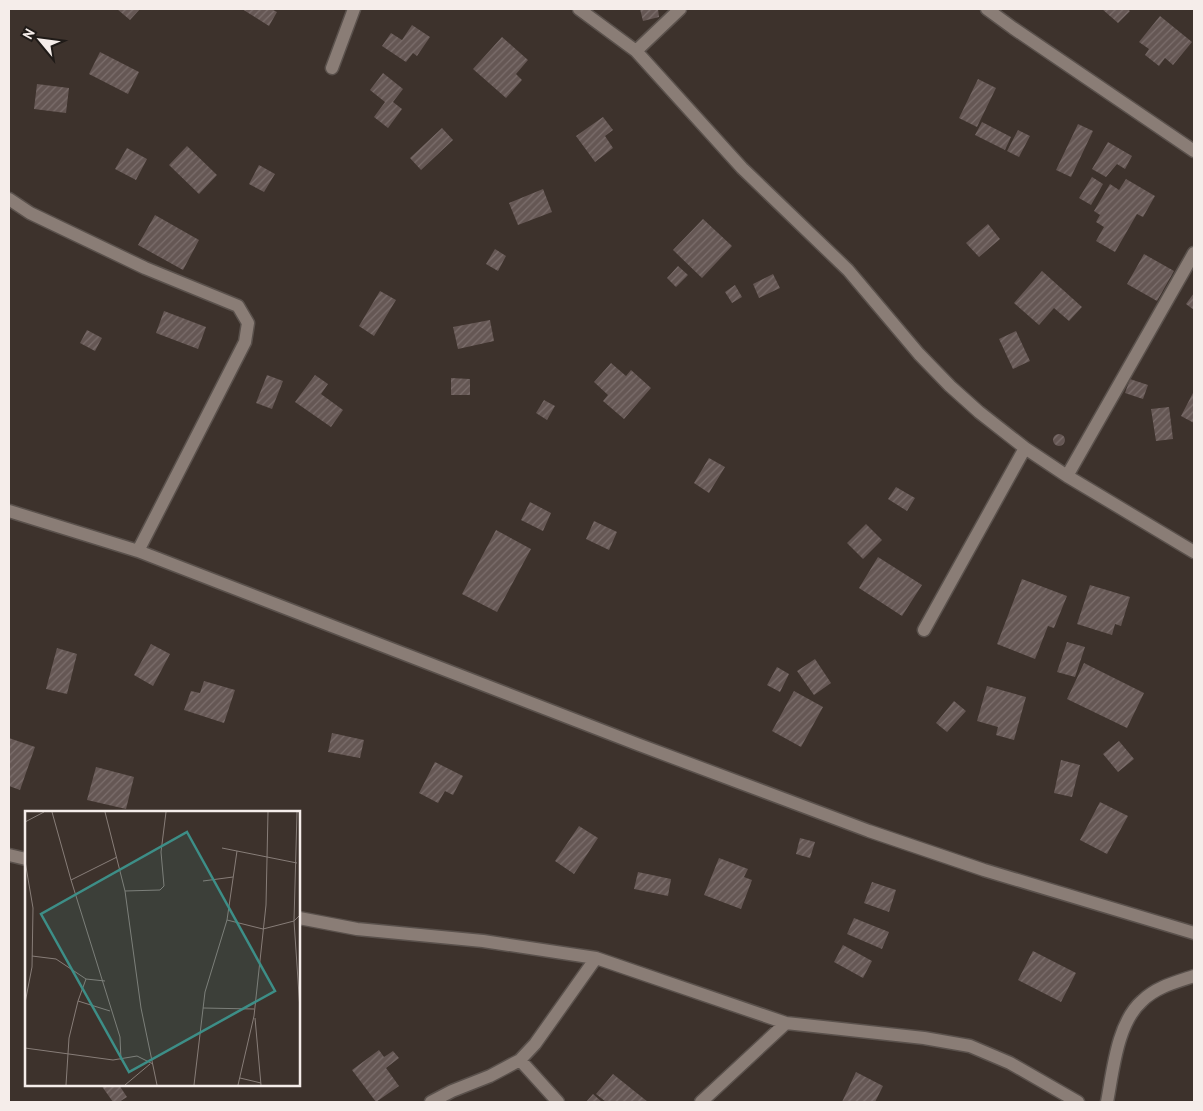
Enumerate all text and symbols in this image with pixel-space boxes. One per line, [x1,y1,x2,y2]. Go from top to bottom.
north arrow [15,15,65,65]
text: N [19,25,39,42]
inset map [25,811,300,1086]

